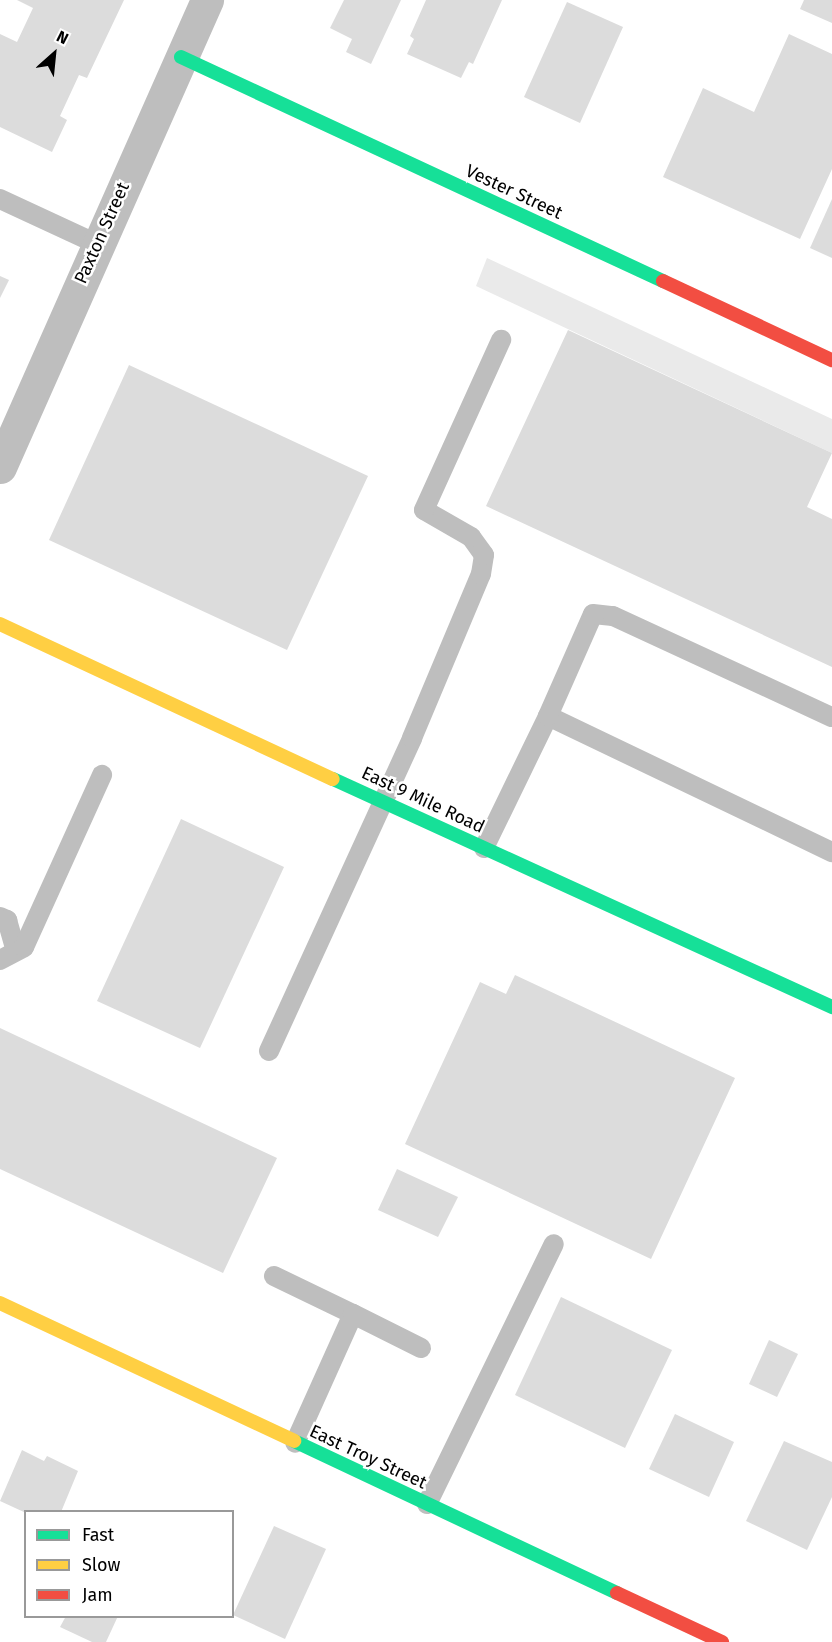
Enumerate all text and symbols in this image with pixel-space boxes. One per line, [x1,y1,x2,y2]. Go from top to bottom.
north arrow [24,24,84,84]
text: N [53,27,71,48]
street label: Vester Street [462,160,566,224]
street label: Paxton Street [70,179,134,287]
street label: East 9 Mile Road [358,762,488,838]
street label: East Troy Street [306,1420,430,1494]
legend [24,1510,234,1618]
text: Fast [82,1524,114,1546]
text: Slow [82,1554,120,1576]
text: Jam [82,1584,113,1606]

